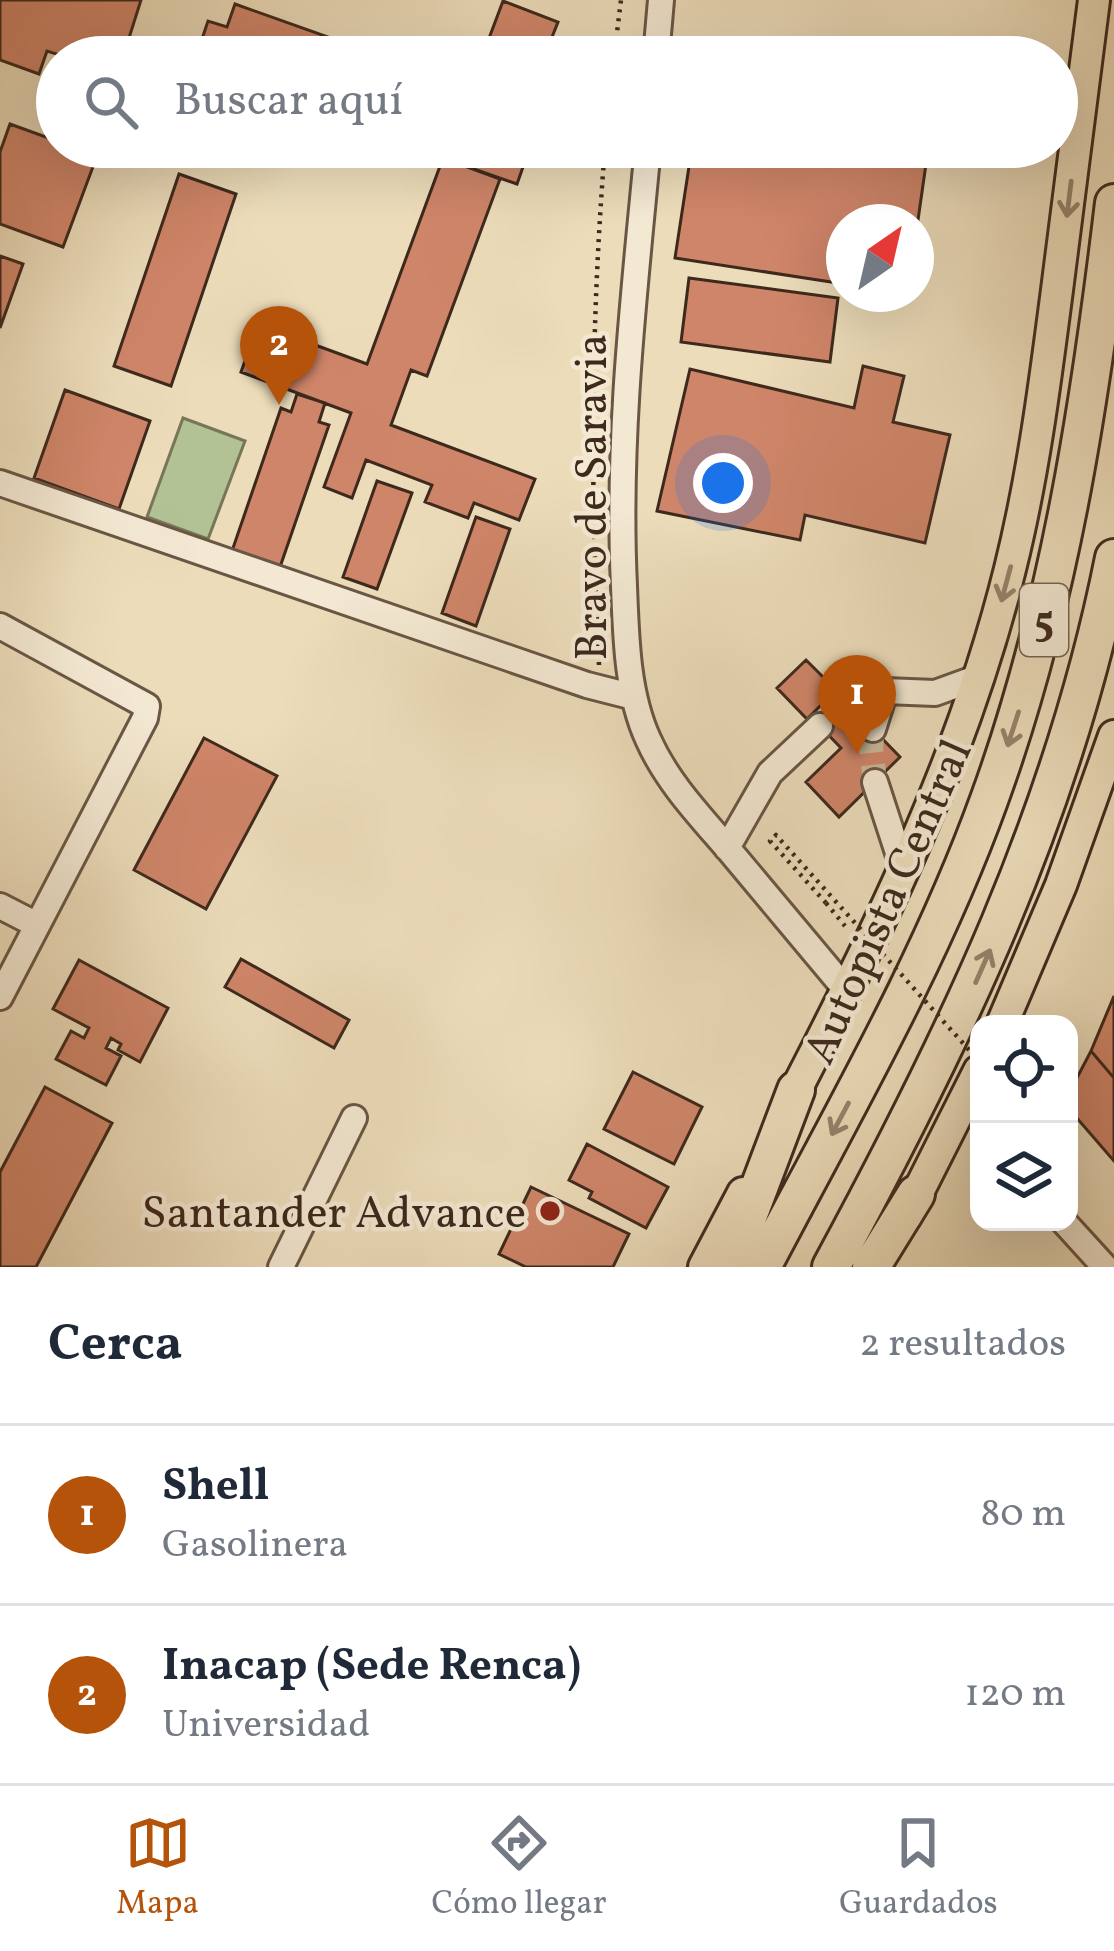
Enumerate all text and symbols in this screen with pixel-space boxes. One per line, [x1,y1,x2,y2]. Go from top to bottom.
search box [36,36,1078,168]
icon: search [78,69,144,135]
text: Buscar aquí [174,71,403,134]
one-way arrow [1057,179,1079,218]
north arrow [826,204,934,312]
pin: 2 [240,306,318,405]
street label: Bravo de Saravia [563,334,626,660]
your location [693,453,753,513]
one-way arrow [993,564,1015,602]
road number: 5 [1020,584,1068,656]
pin: 1 [818,655,896,754]
one-way arrow [1001,709,1023,747]
street label: Autopista Central [790,730,990,1075]
one-way arrow [973,949,995,985]
map controls [970,1015,1078,1231]
button: locate [970,1015,1078,1123]
one-way arrow [827,1100,850,1136]
button: layers [970,1123,1078,1231]
place label: Santander Advance [142,1184,526,1247]
marker: Santander Advance [537,1198,563,1224]
text: Cerca [48,1310,183,1381]
text: 2 resultados [860,1318,1066,1372]
text: Shell [162,1456,269,1519]
text: 1 [79,1488,95,1542]
text: 80 m [980,1488,1066,1542]
text: Gasolinera [162,1519,348,1573]
text: Inacap (Sede Renca) [162,1636,581,1699]
text: 2 [77,1668,97,1722]
text: 120 m [965,1668,1066,1722]
text: Universidad [162,1699,370,1753]
tab: Mapa [116,1810,199,1928]
tab: Cómo llegar [432,1810,607,1928]
tab: Guardados [839,1810,998,1928]

